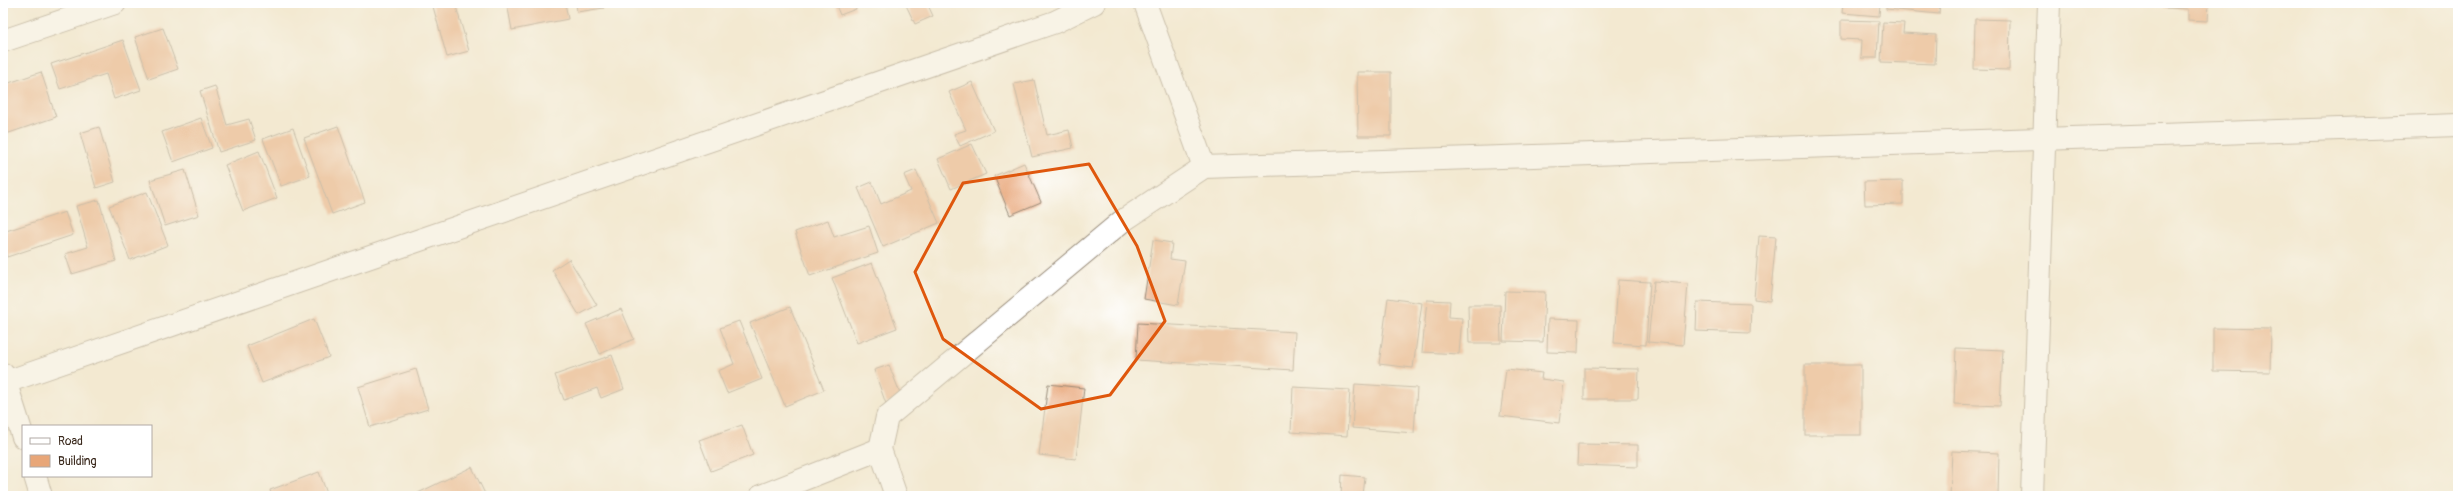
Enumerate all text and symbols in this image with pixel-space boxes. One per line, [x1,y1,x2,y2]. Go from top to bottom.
legend [22,425,152,477]
text: Road [58,434,83,449]
text: Building [58,454,97,469]

